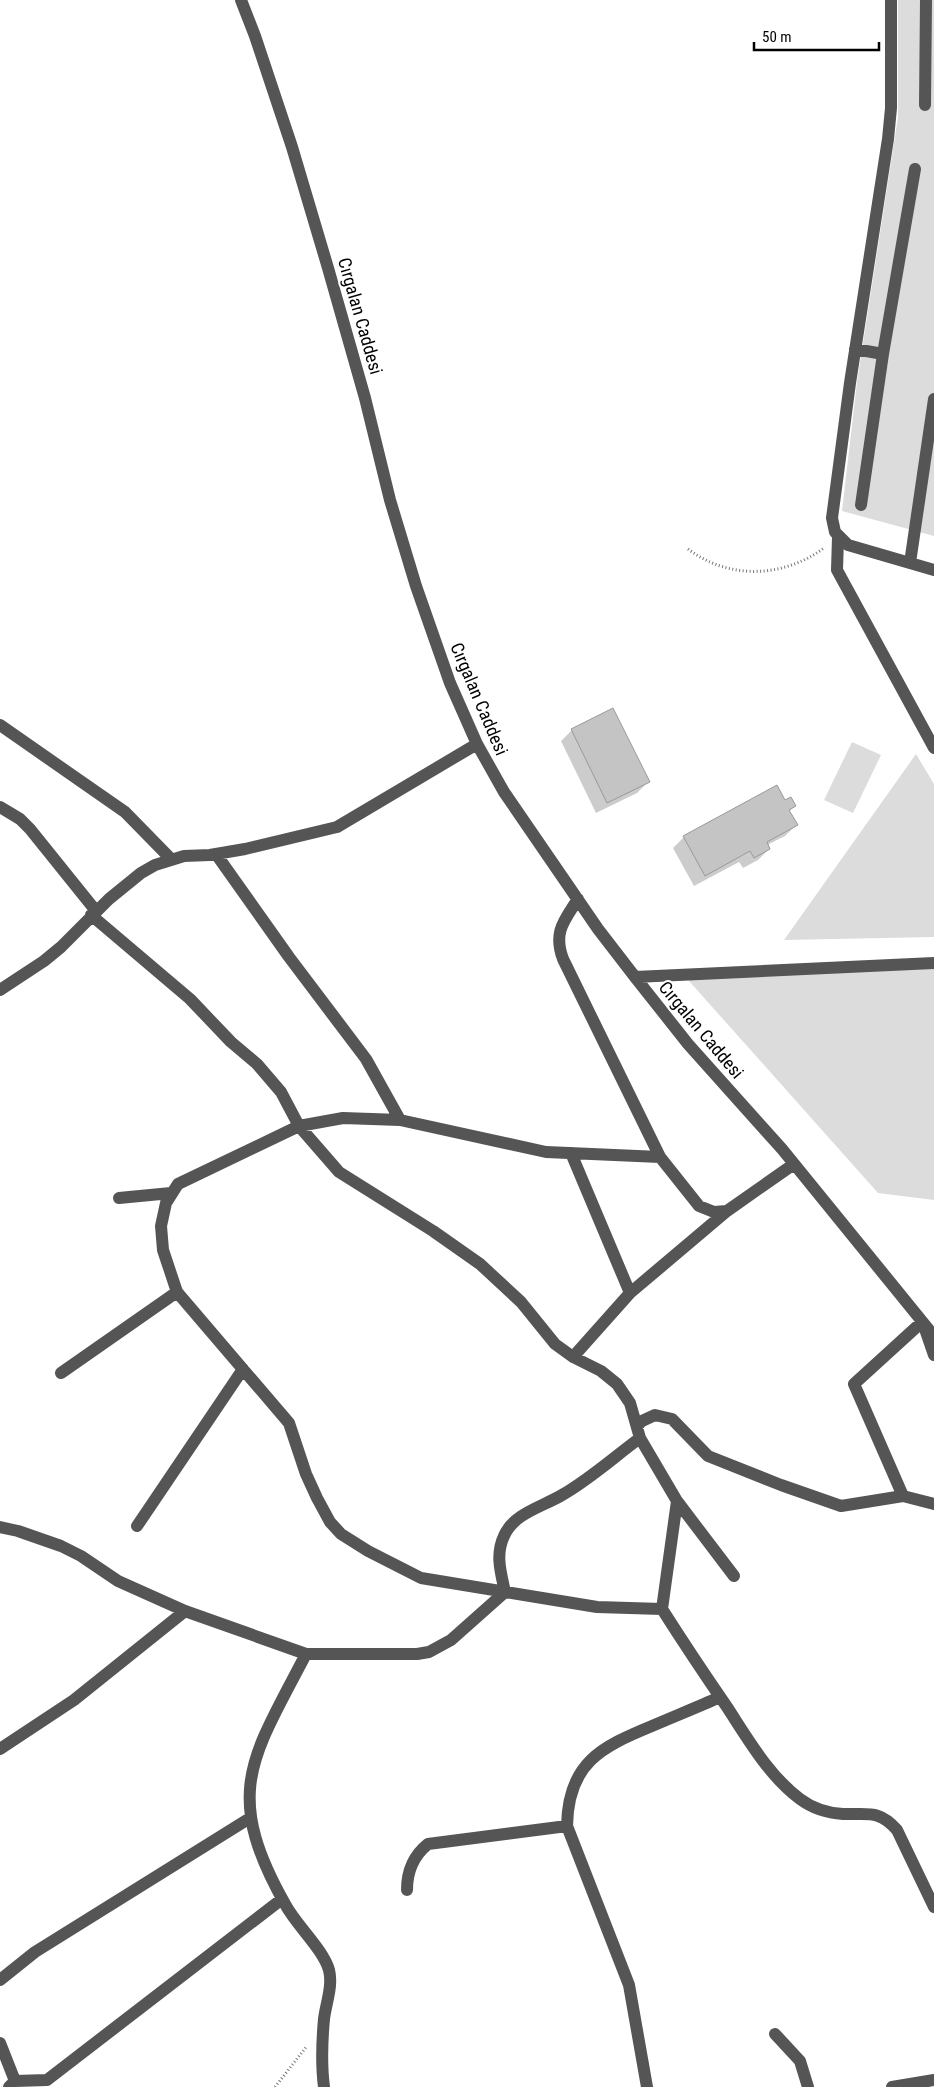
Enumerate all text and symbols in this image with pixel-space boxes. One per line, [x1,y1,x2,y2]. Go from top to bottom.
scale bar [754,20,879,52]
text: 50 m [762,28,792,46]
street label: Cırgalan Caddesi [334,255,387,377]
street label: Cırgalan Caddesi [446,639,513,758]
street label: Cırgalan Caddesi [655,977,748,1083]

